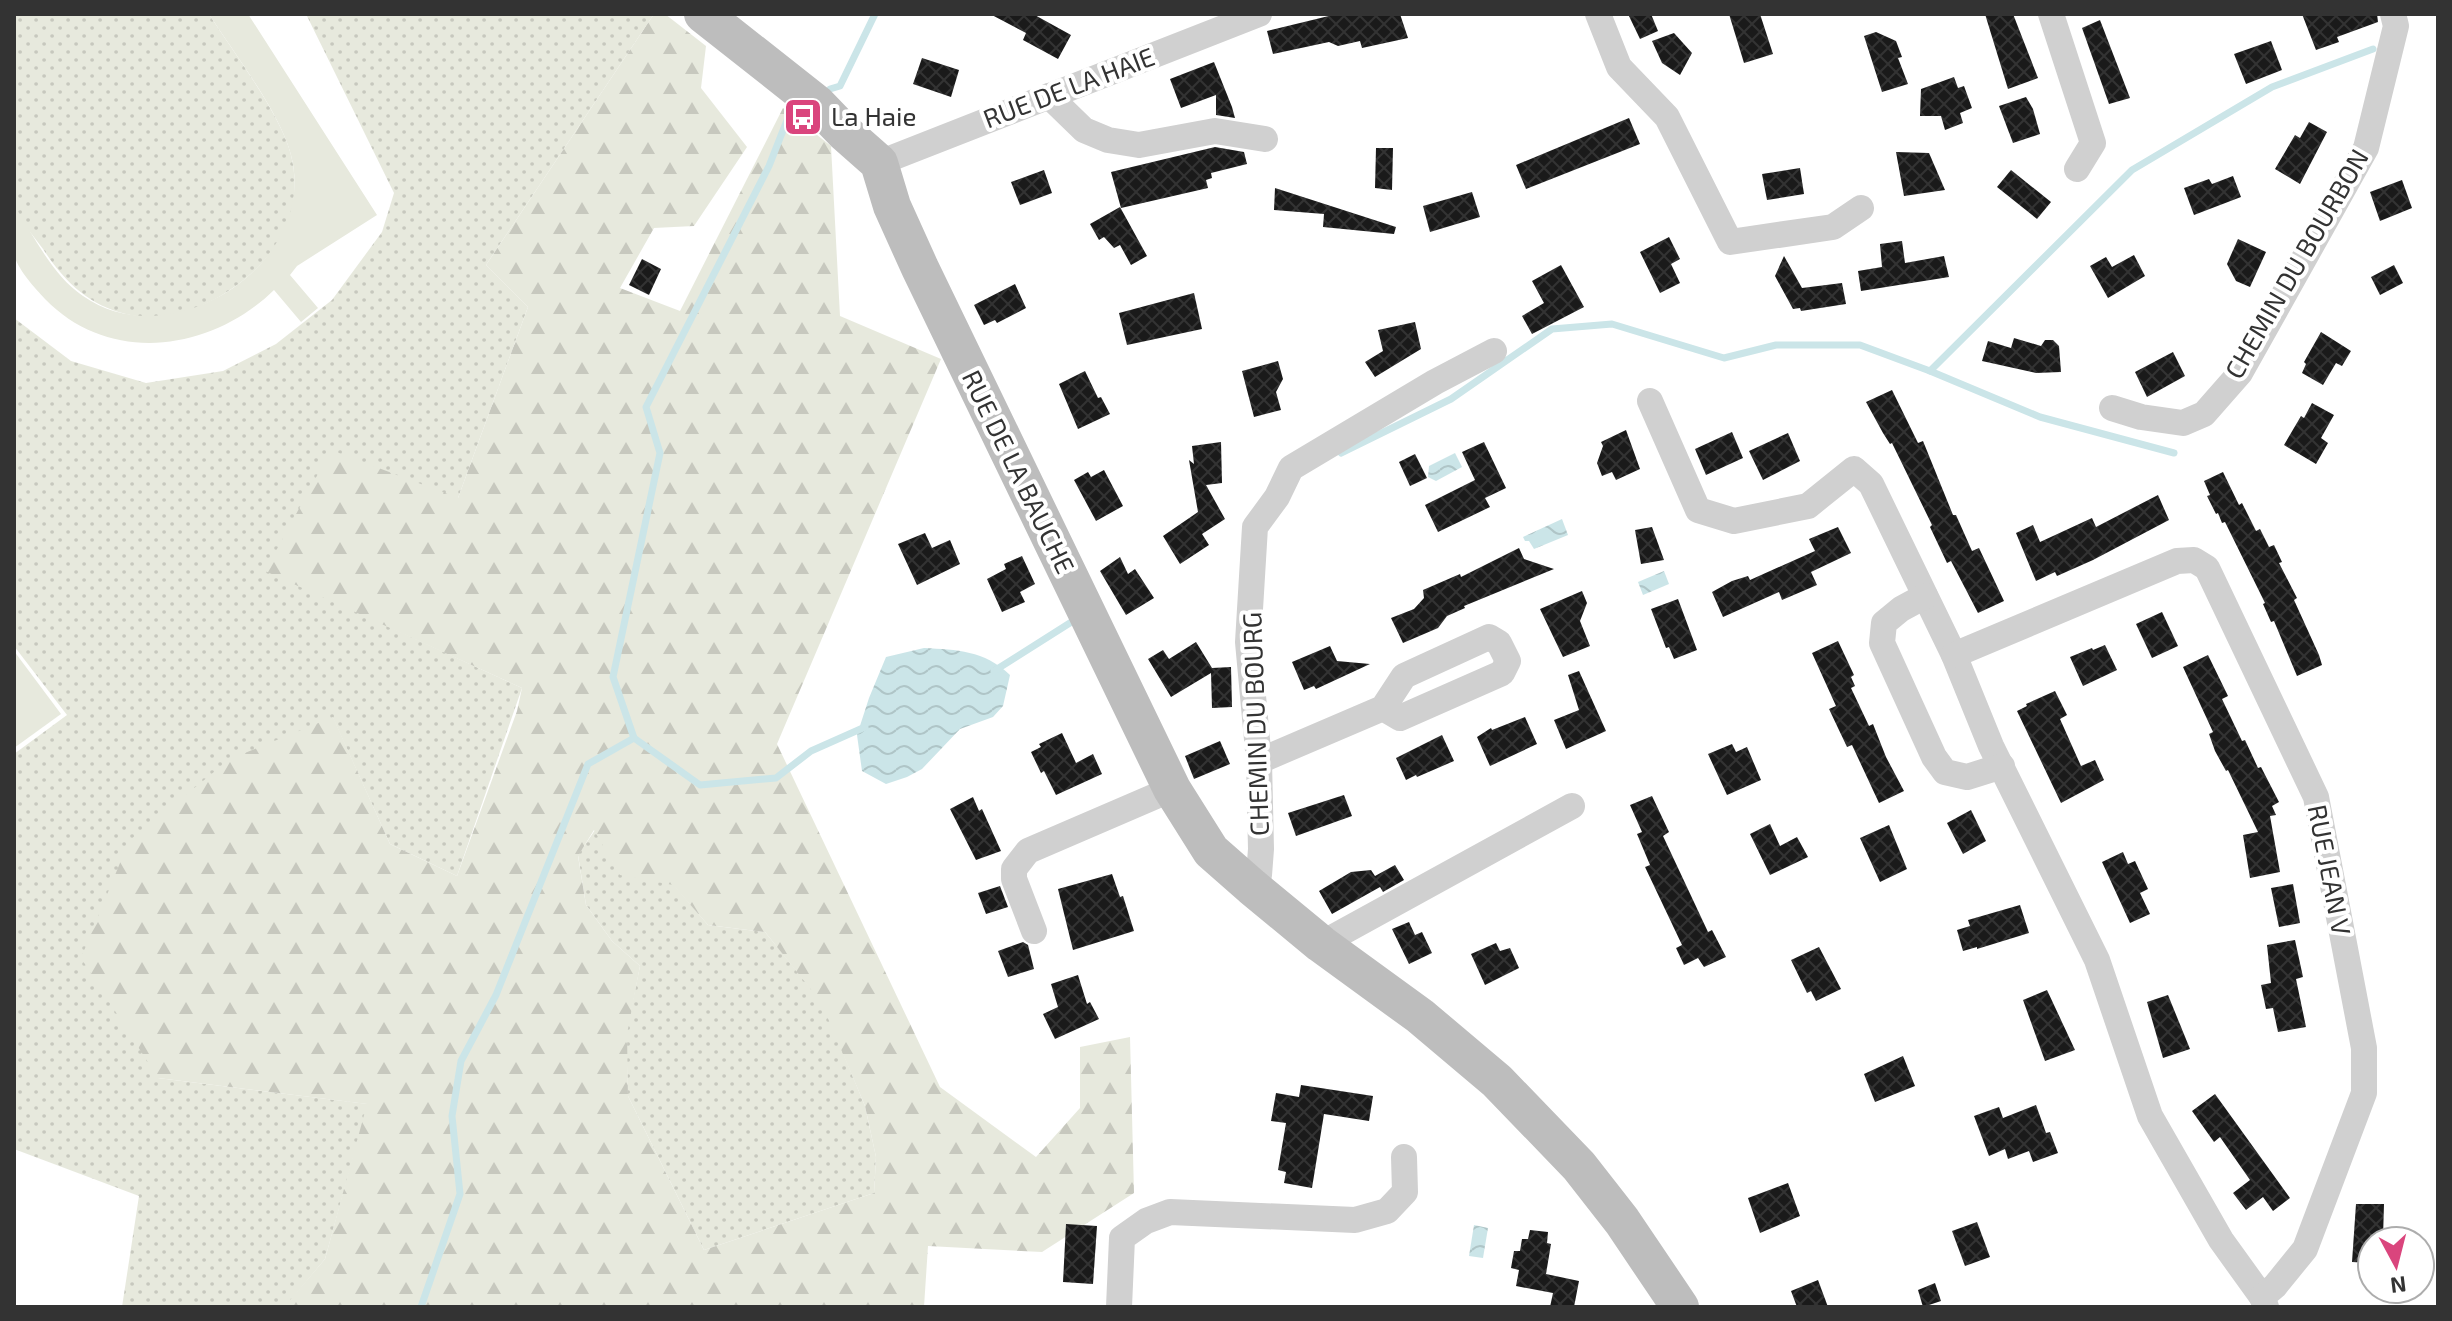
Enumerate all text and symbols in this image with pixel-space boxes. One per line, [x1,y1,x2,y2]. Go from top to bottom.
street label: RUE DE LA HAIE [978,40,1159,134]
bus stop icon: La Haie [782,96,824,138]
place label: La Haie [831,100,917,131]
street label: CHEMIN DU BOURBON [2217,143,2374,383]
street label: RUE DE LA BAUCHE [957,365,1082,578]
street label: CHEMIN DU BOURG [1235,612,1274,837]
street label: RUE JEAN V [2303,802,2358,938]
north arrow [2356,1225,2436,1305]
text: N [2389,1272,2408,1300]

